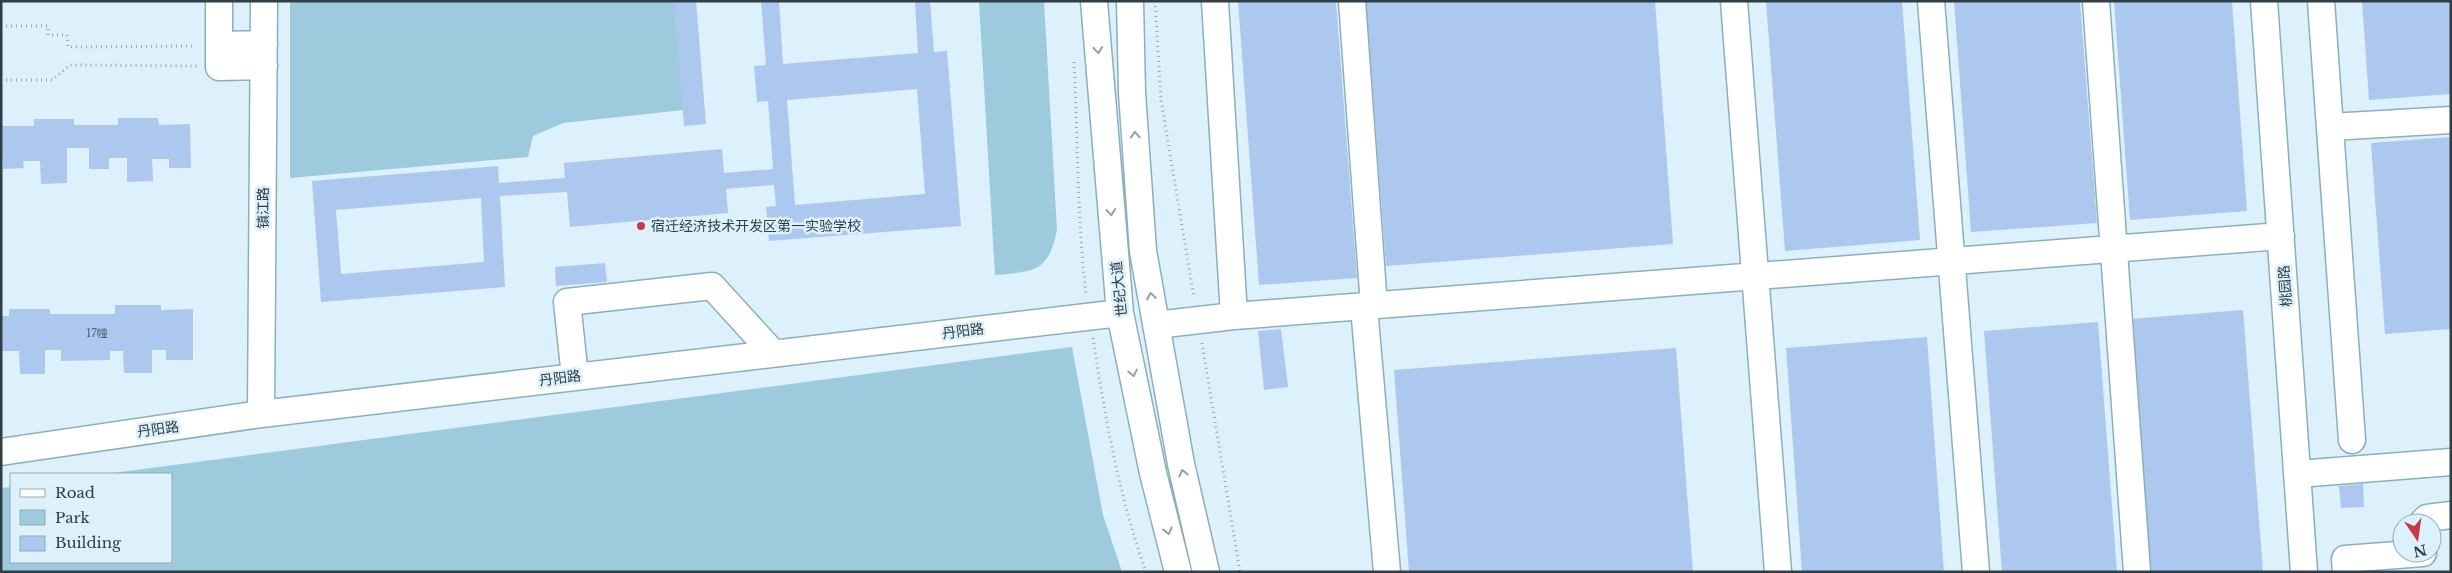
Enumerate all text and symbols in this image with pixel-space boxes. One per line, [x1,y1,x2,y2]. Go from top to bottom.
one-way arrow [1093,46,1104,54]
one-way arrow [1129,130,1140,138]
street label: 镇江路 [254,187,272,229]
one-way arrow [1106,208,1117,216]
place label: 宿迁经济技术开发区第一实验学校 [651,217,861,235]
marker: 宿迁经济技术开发区第一实验学校 [635,220,647,232]
street label: 世纪大道 [1107,260,1131,318]
street label: 桃园路 [2275,264,2295,308]
one-way arrow [1146,292,1156,300]
street label: 丹阳路 [941,320,985,342]
house number: 17幢 [86,326,108,340]
street label: 丹阳路 [538,367,582,389]
one-way arrow [1127,368,1137,377]
street label: 丹阳路 [136,417,180,441]
one-way arrow [1178,469,1189,478]
legend [10,473,172,563]
text: Road [55,483,95,502]
text: Park [55,508,91,527]
north arrow [2392,513,2442,563]
one-way arrow [1162,527,1173,536]
text: Building [55,533,122,552]
text: N [2411,540,2428,561]

